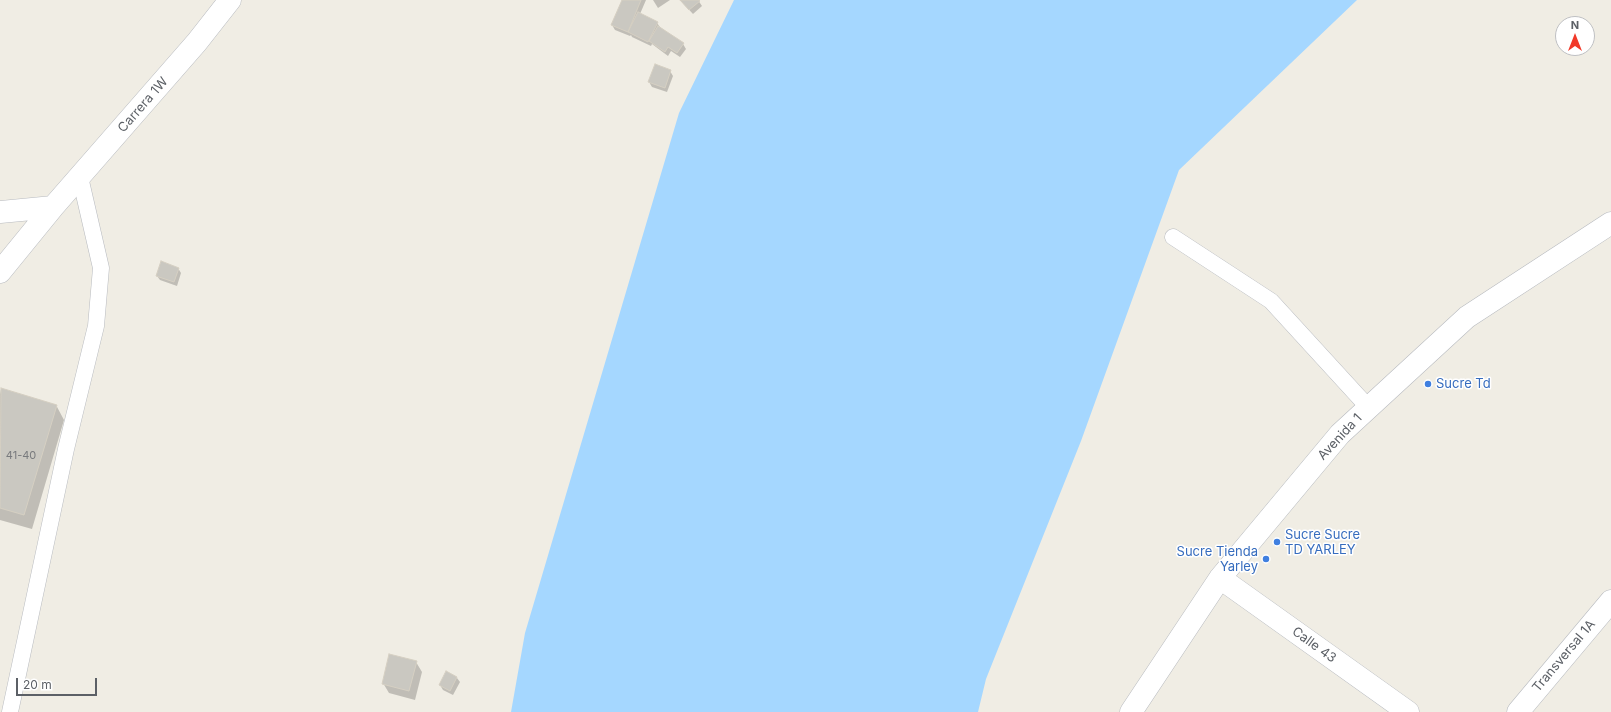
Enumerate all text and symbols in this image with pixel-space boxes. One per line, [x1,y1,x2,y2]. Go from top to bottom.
north arrow [1555,16,1595,56]
text: N [1571,18,1579,32]
street label: Carrera 1W [115,74,171,136]
place label: Sucre Td [1436,376,1491,392]
marker: Sucre Td [1423,379,1433,389]
street label: Avenida 1 [1315,411,1365,463]
house number: 41-40 [6,449,36,463]
place label: Sucre Sucre TD YARLEY [1285,527,1360,558]
marker: Sucre Sucre TD YARLEY [1272,537,1282,547]
place label: Sucre Tienda Yarley [1177,544,1258,575]
marker: Sucre Tienda Yarley [1261,554,1271,564]
street label: Transversal 1A [1529,617,1599,695]
street label: Calle 43 [1289,624,1339,666]
scale bar [18,670,99,696]
text: 20 m [23,677,52,692]

